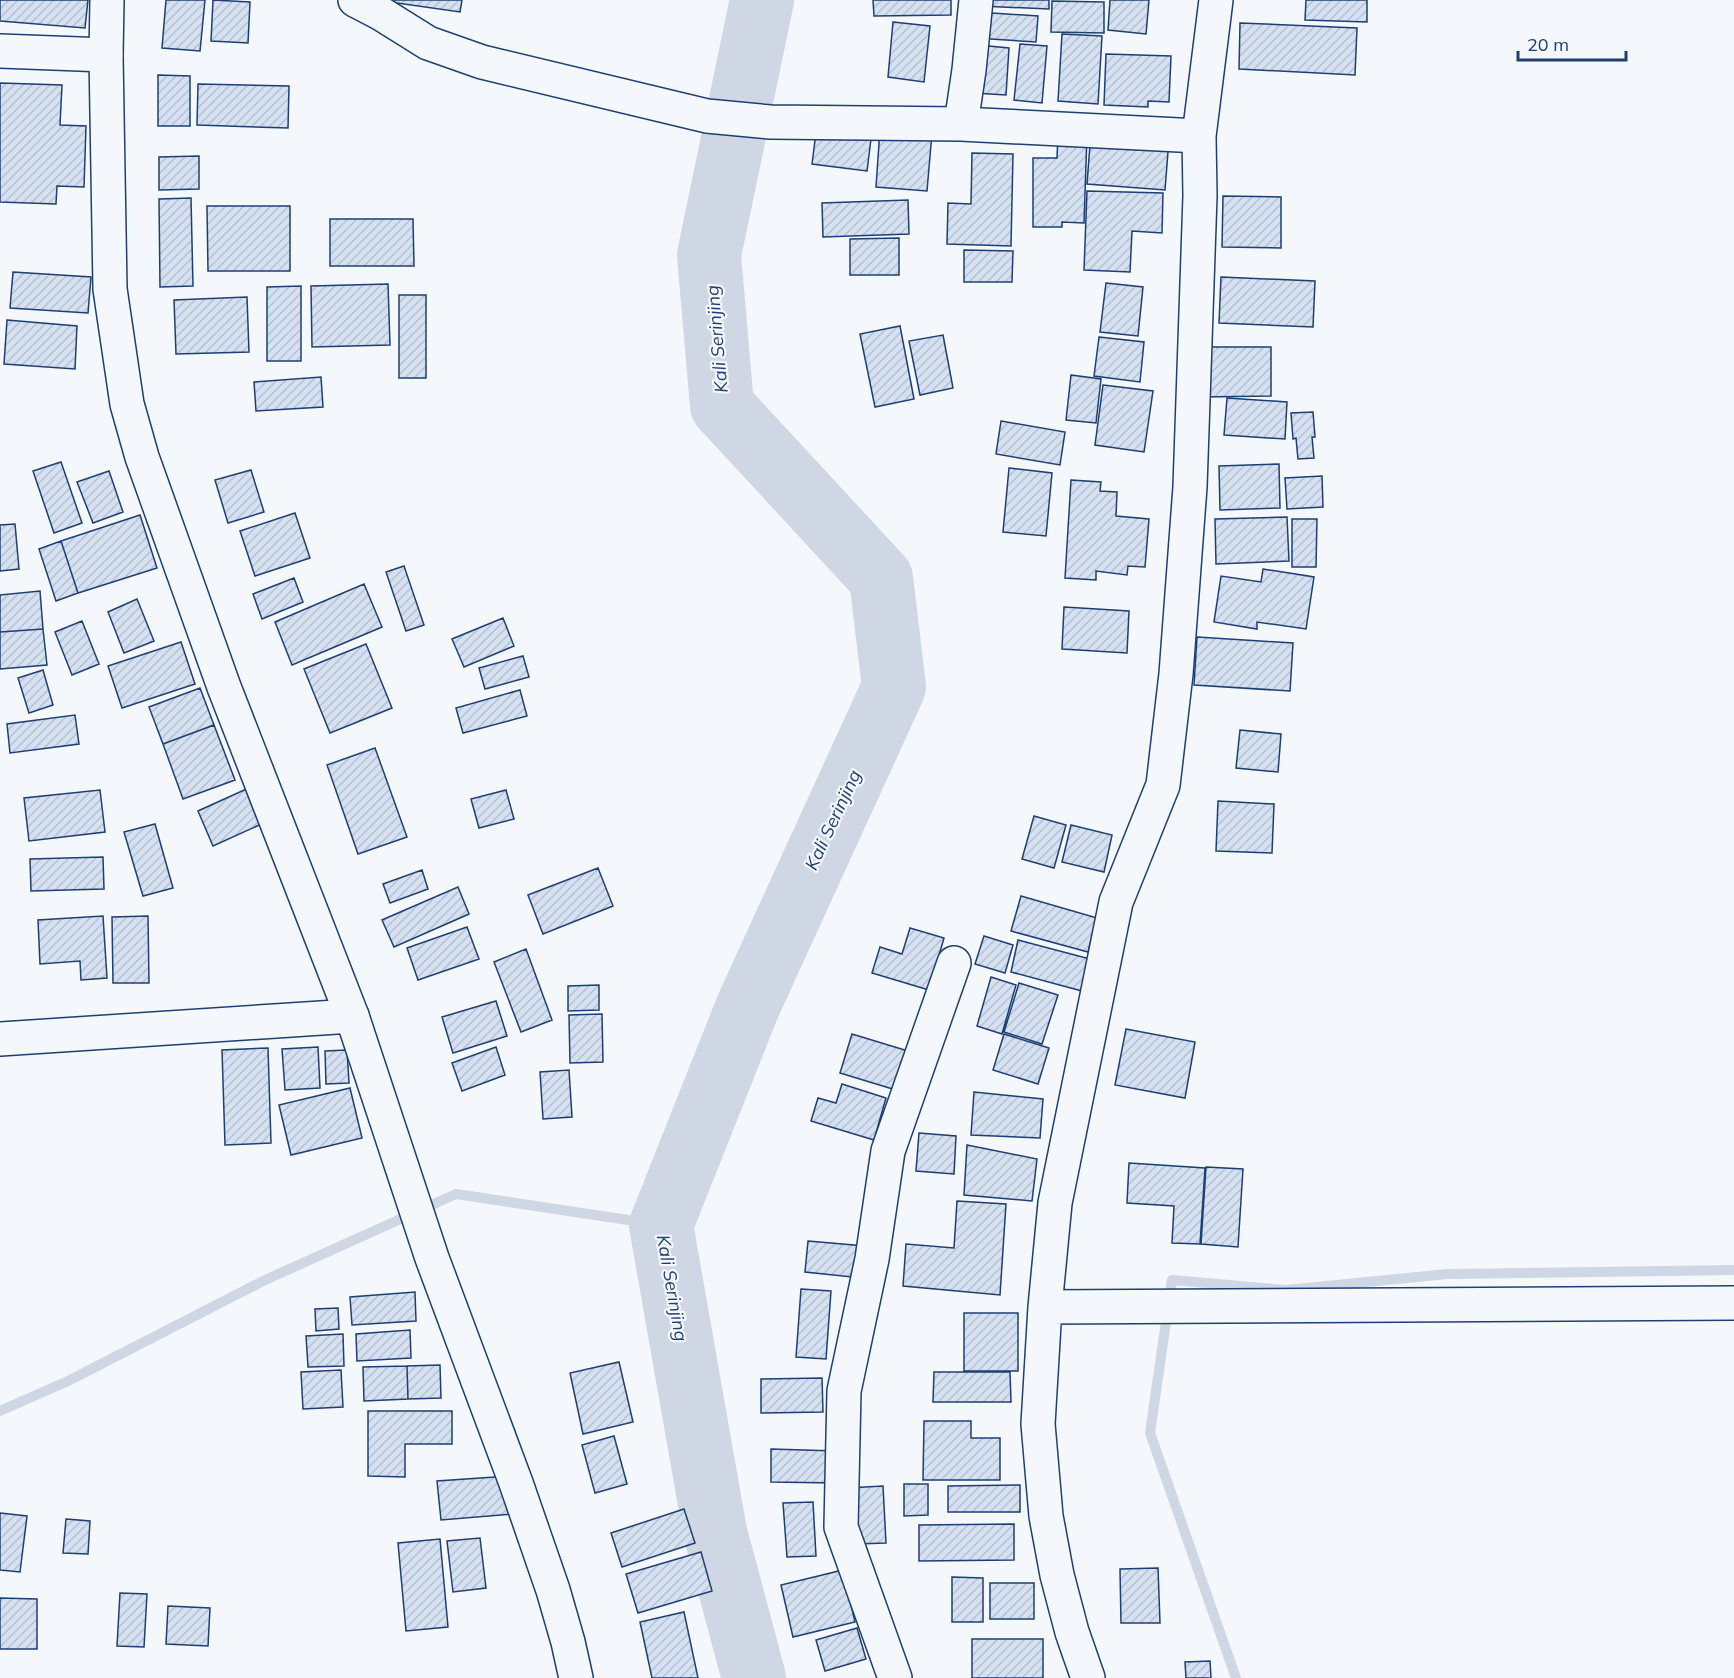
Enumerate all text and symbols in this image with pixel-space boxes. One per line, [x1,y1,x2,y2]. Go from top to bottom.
scale bar [1518,24,1626,62]
text: 20 m [1527,33,1569,56]
water label: Kali Serinjing [700,284,733,394]
water label: Kali Serinjing [799,766,866,874]
water label: Kali Serinjing [652,1233,693,1343]

